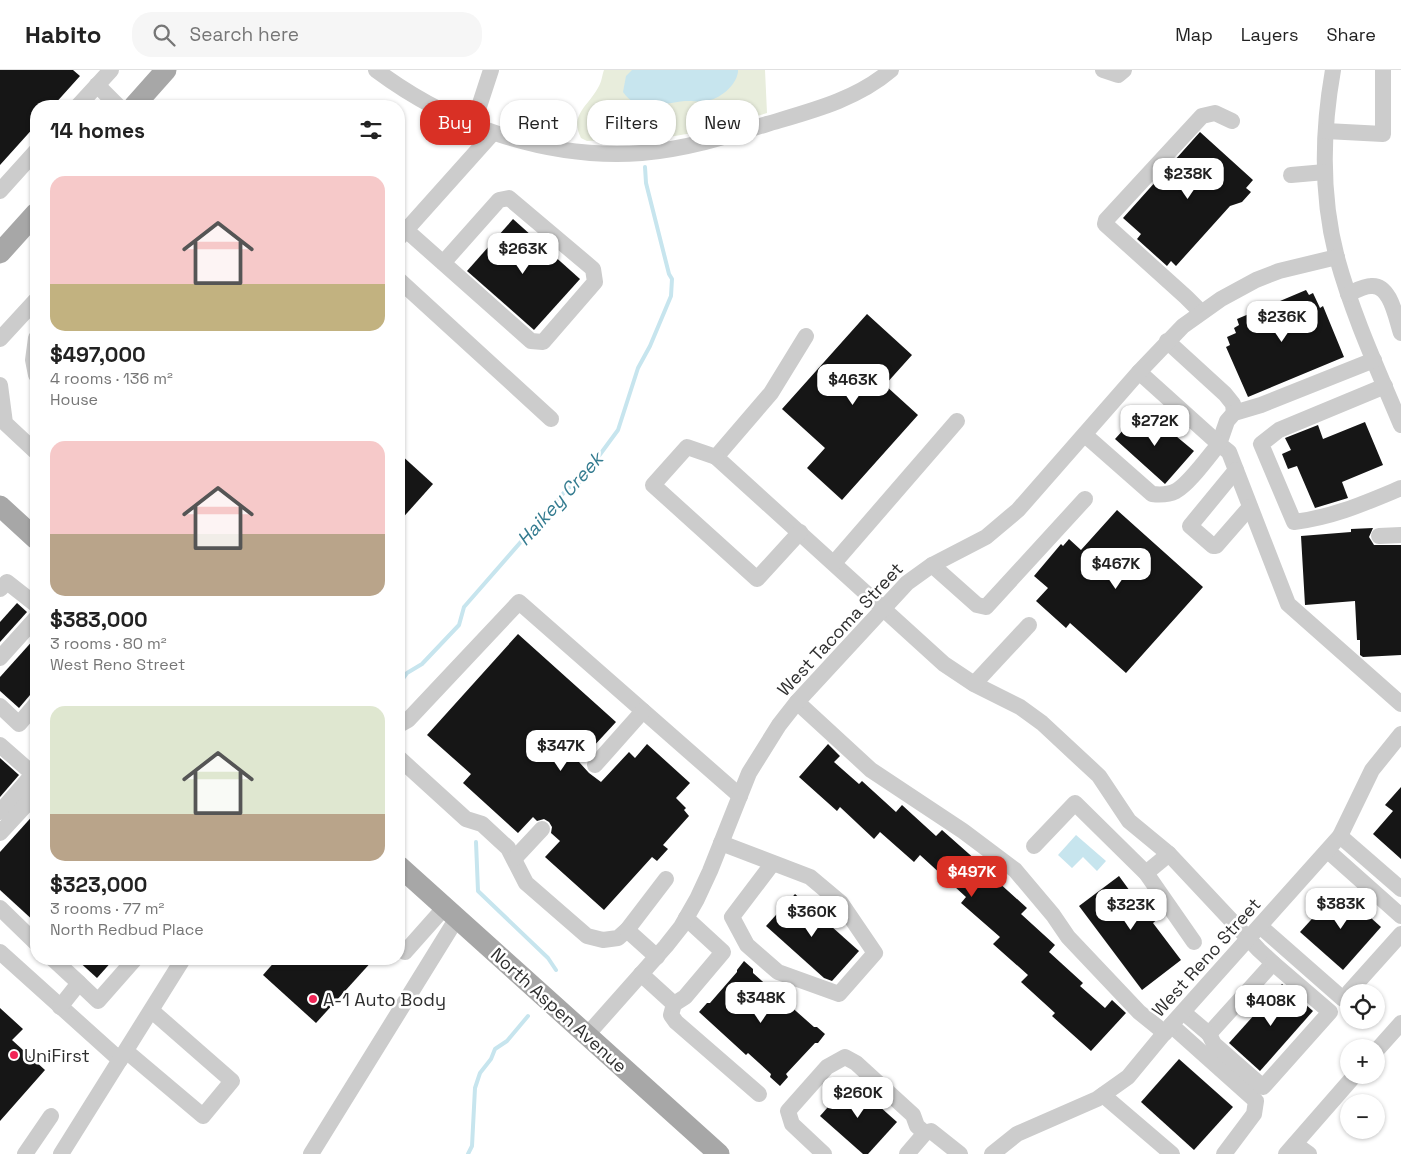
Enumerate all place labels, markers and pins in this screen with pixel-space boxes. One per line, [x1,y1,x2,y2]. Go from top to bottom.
pin: $238K [1153,158,1223,200]
pin: $263K [488,232,558,275]
pin: $236K [1247,300,1317,343]
pin: $463K [818,364,888,406]
pin: $272K [1120,404,1190,447]
pin: $467K [1081,548,1151,590]
pin: $347K [526,730,596,772]
pin: $497K [937,856,1007,898]
pin: $323K [1096,888,1166,931]
pin: $383K [1306,888,1376,930]
pin: $360K [777,896,847,938]
pin: $348K [726,982,796,1024]
pin: $408K [1236,984,1306,1027]
place label: A-1 Auto Body [323,988,446,1011]
marker: A-1 Auto Body [307,993,319,1005]
place label: UniFirst [24,1044,90,1067]
marker: UniFirst [8,1049,20,1061]
pin: $260K [823,1076,893,1119]

